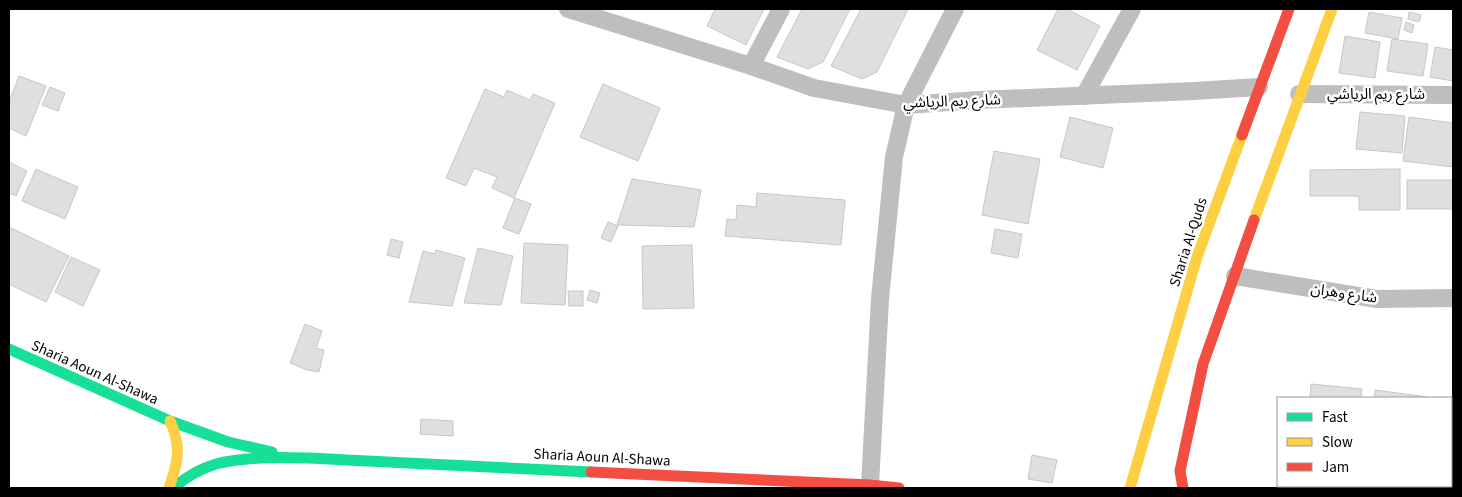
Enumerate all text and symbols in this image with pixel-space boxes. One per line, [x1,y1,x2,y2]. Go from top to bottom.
street label: شارع ريم الرياشي [1327,84,1425,106]
street label: شارع ريم الرياشي [903,89,1002,115]
street label: Sharia Al-Quds [1164,195,1213,289]
street label: شارع وهران [1309,278,1379,310]
street label: Sharia Aoun Al-Shawa [28,335,162,410]
legend [1277,397,1452,487]
text: Fast [1322,407,1348,428]
text: Slow [1322,432,1353,453]
street label: Sharia Aoun Al-Shawa [533,443,671,472]
text: Jam [1322,457,1349,478]

